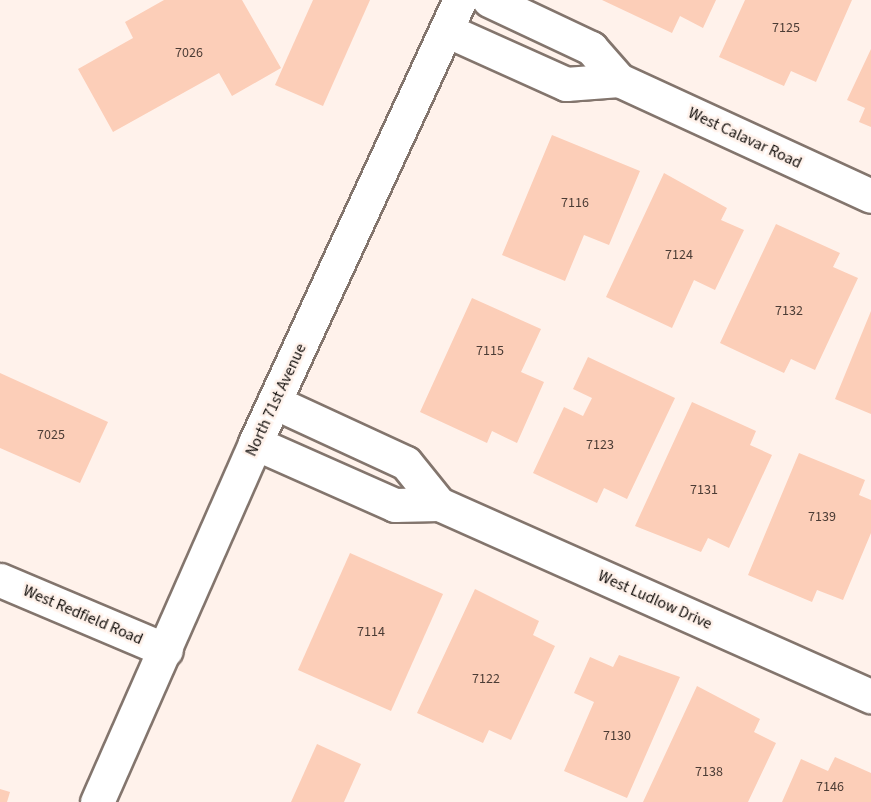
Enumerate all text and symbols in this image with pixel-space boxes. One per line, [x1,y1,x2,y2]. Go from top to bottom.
house number: 7125 [772,20,800,36]
house number: 7026 [175,45,203,61]
street label: West Calavar Road [685,103,805,173]
house number: 7116 [561,195,589,211]
house number: 7124 [665,247,693,263]
house number: 7132 [775,303,803,319]
street label: North 71st Avenue [241,341,311,459]
house number: 7115 [476,343,504,359]
house number: 7025 [37,427,65,443]
house number: 7123 [586,437,614,453]
house number: 7131 [690,482,718,498]
house number: 7139 [808,509,836,525]
street label: West Ludlow Drive [595,566,715,634]
street label: West Redfield Road [20,581,146,649]
house number: 7114 [357,624,385,640]
house number: 7122 [472,671,500,687]
house number: 7130 [603,728,631,744]
house number: 7138 [695,764,723,780]
house number: 7146 [816,779,844,795]

